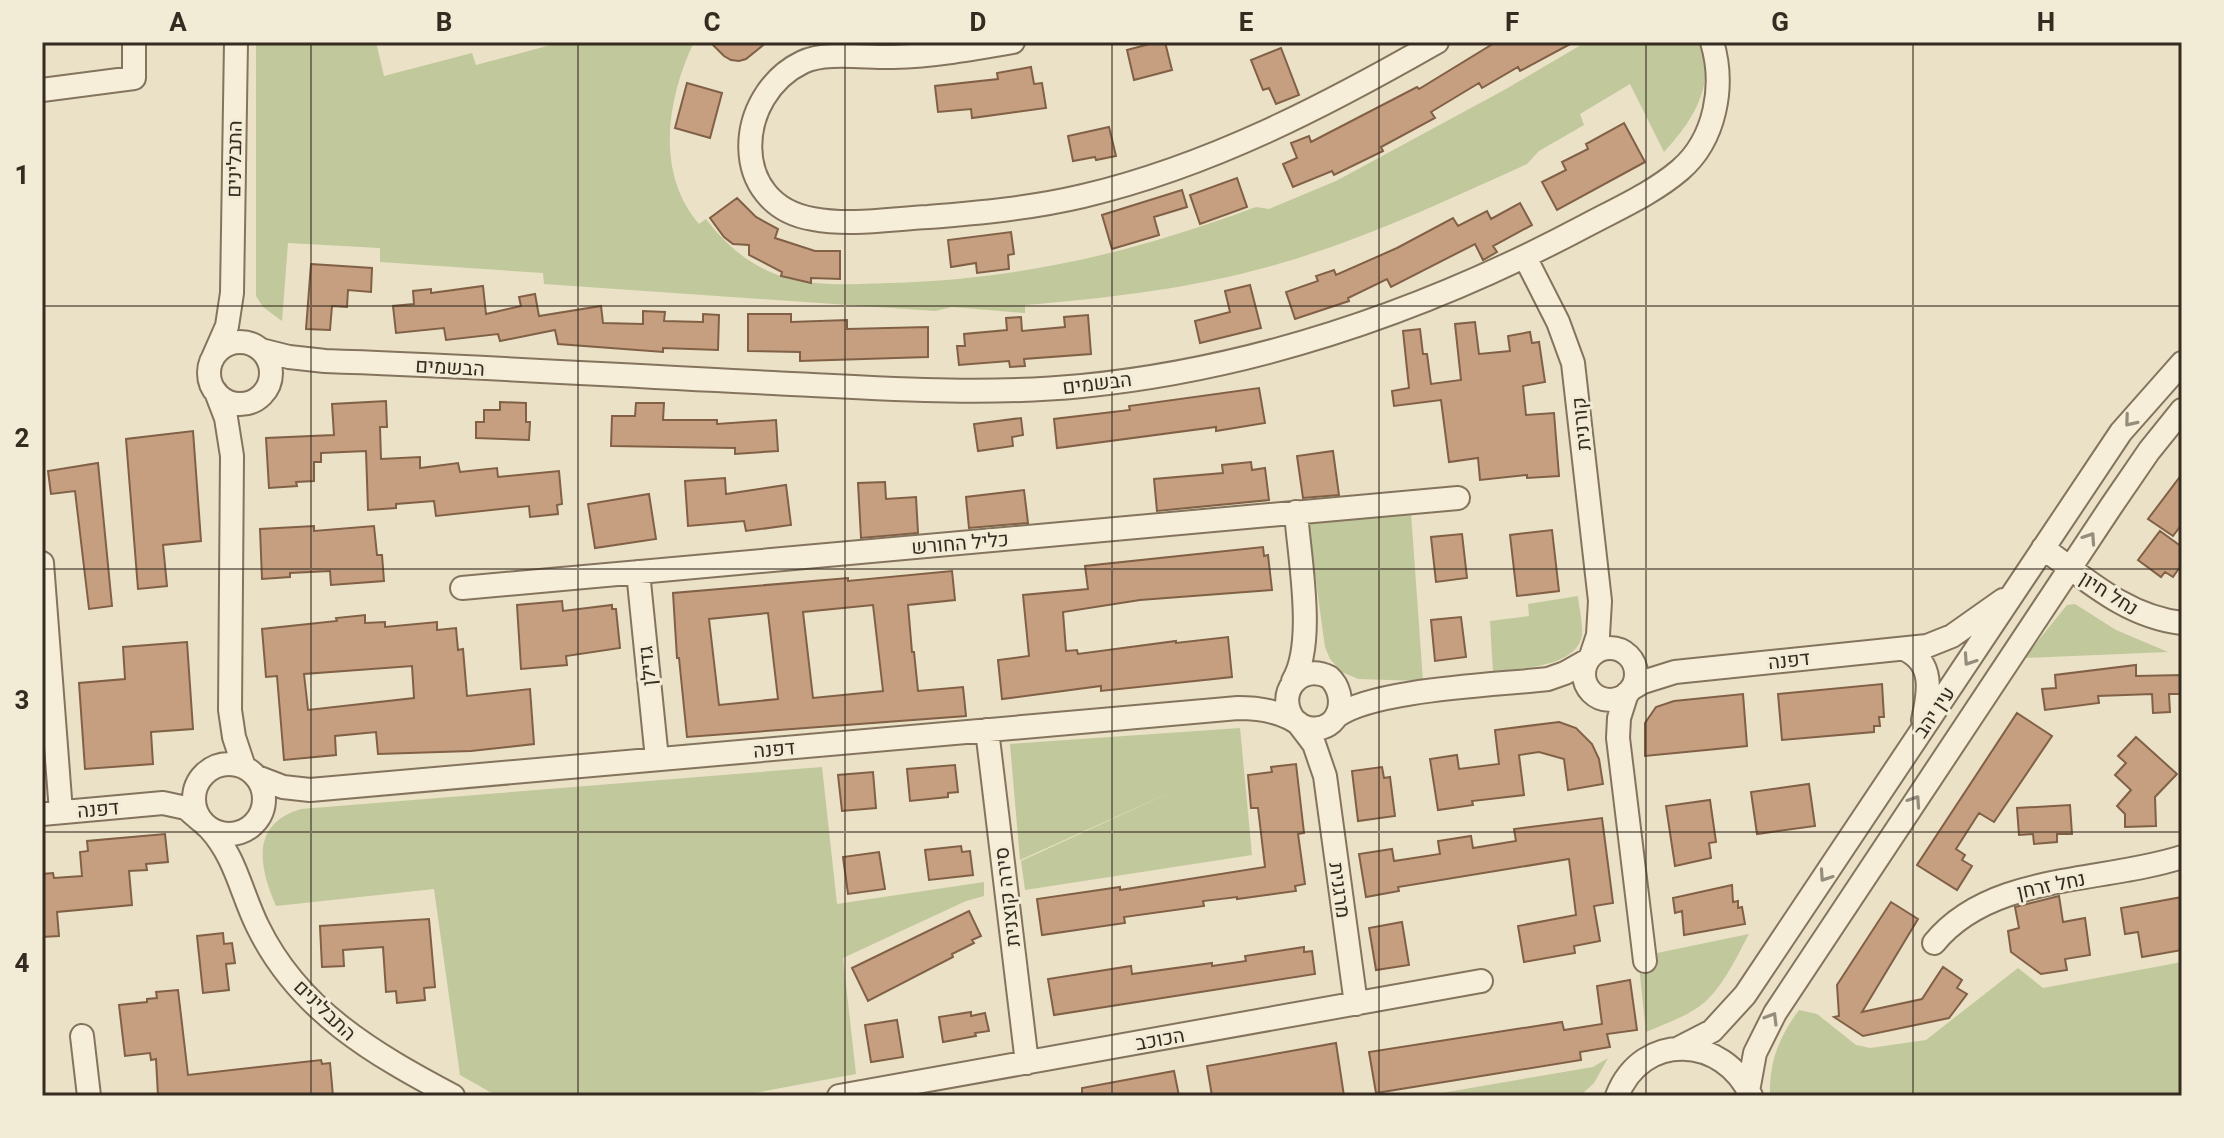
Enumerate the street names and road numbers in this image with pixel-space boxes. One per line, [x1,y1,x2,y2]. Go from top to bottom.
street label: התבלינים [219,120,250,198]
street label: הבשמים [414,351,485,384]
street label: הבשמים [1061,365,1133,402]
street label: קורנית [1564,396,1599,452]
street label: כליל החורש [910,525,1010,562]
street label: נחל חיון [2074,564,2144,623]
street label: גדילן [631,644,664,687]
street label: דפנה [1767,644,1811,677]
street label: עין יהב [1907,681,1962,744]
street label: דפנה [752,733,796,766]
street label: דפנה [76,793,120,826]
street label: סירה קוצנית [987,845,1028,949]
street label: מרגנית [1321,860,1358,920]
street label: נחל זרחן [2014,864,2088,907]
street label: התבלינים [287,973,362,1048]
street label: הכוכב [1133,1021,1187,1058]

